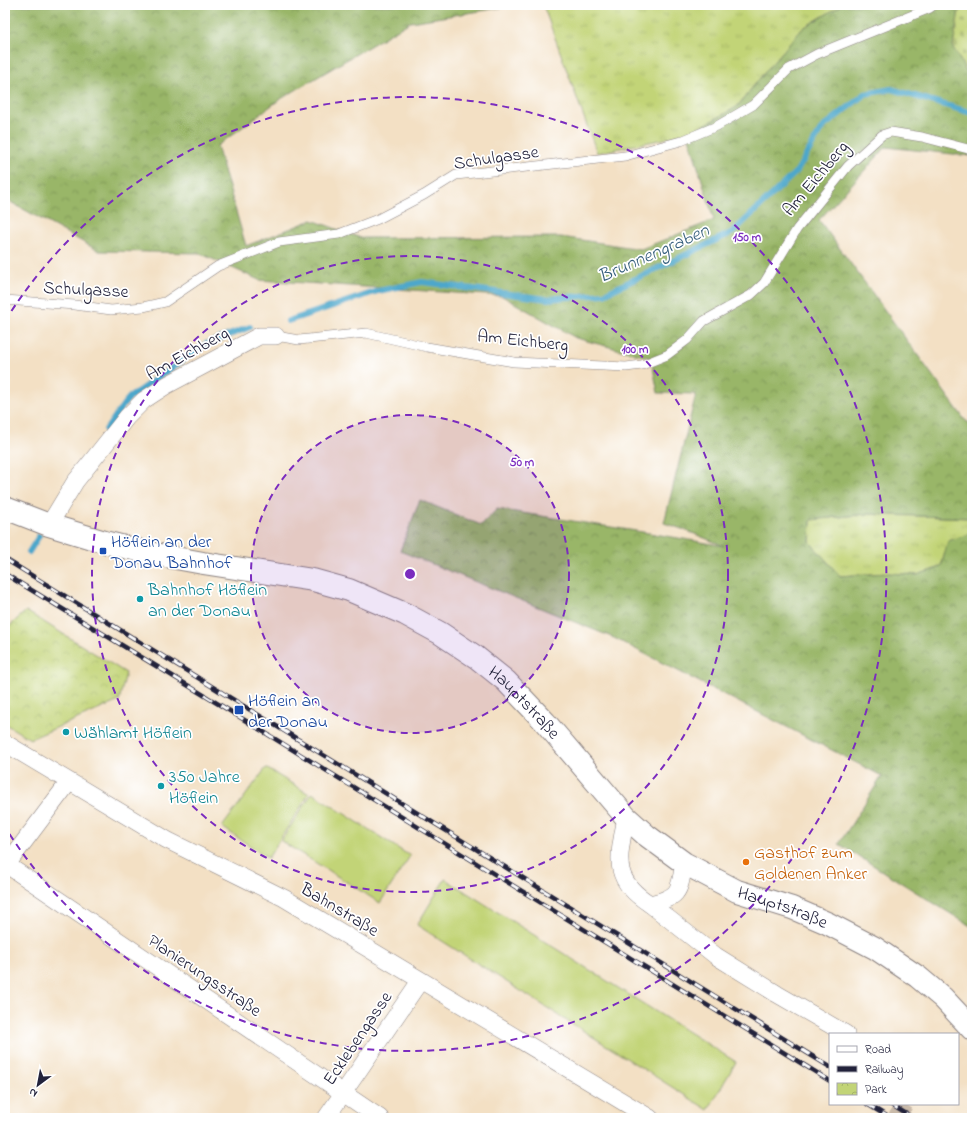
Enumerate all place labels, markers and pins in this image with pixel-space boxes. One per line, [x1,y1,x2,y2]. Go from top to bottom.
place label: Höflein an der Donau Bahnhof [110,530,233,577]
marker: Höflein an der Donau Bahnhof [98,546,108,556]
centre of rings [403,567,417,581]
place label: Bahnhof Höflein an der Donau [147,578,267,625]
marker: Bahnhof Höflein an der Donau [135,594,145,604]
place label: Höflein an der Donau [248,689,328,736]
marker: Höflein an der Donau [233,704,245,716]
place label: Wählamt Höflein [74,721,192,747]
marker: Wählamt Höflein [61,727,71,737]
place label: 350 Jahre Höflein [169,765,241,812]
marker: 350 Jahre Höflein [156,781,166,791]
place label: Gasthof zum Goldenen Anker [754,841,868,888]
marker: Gasthof zum Goldenen Anker [741,857,751,867]

